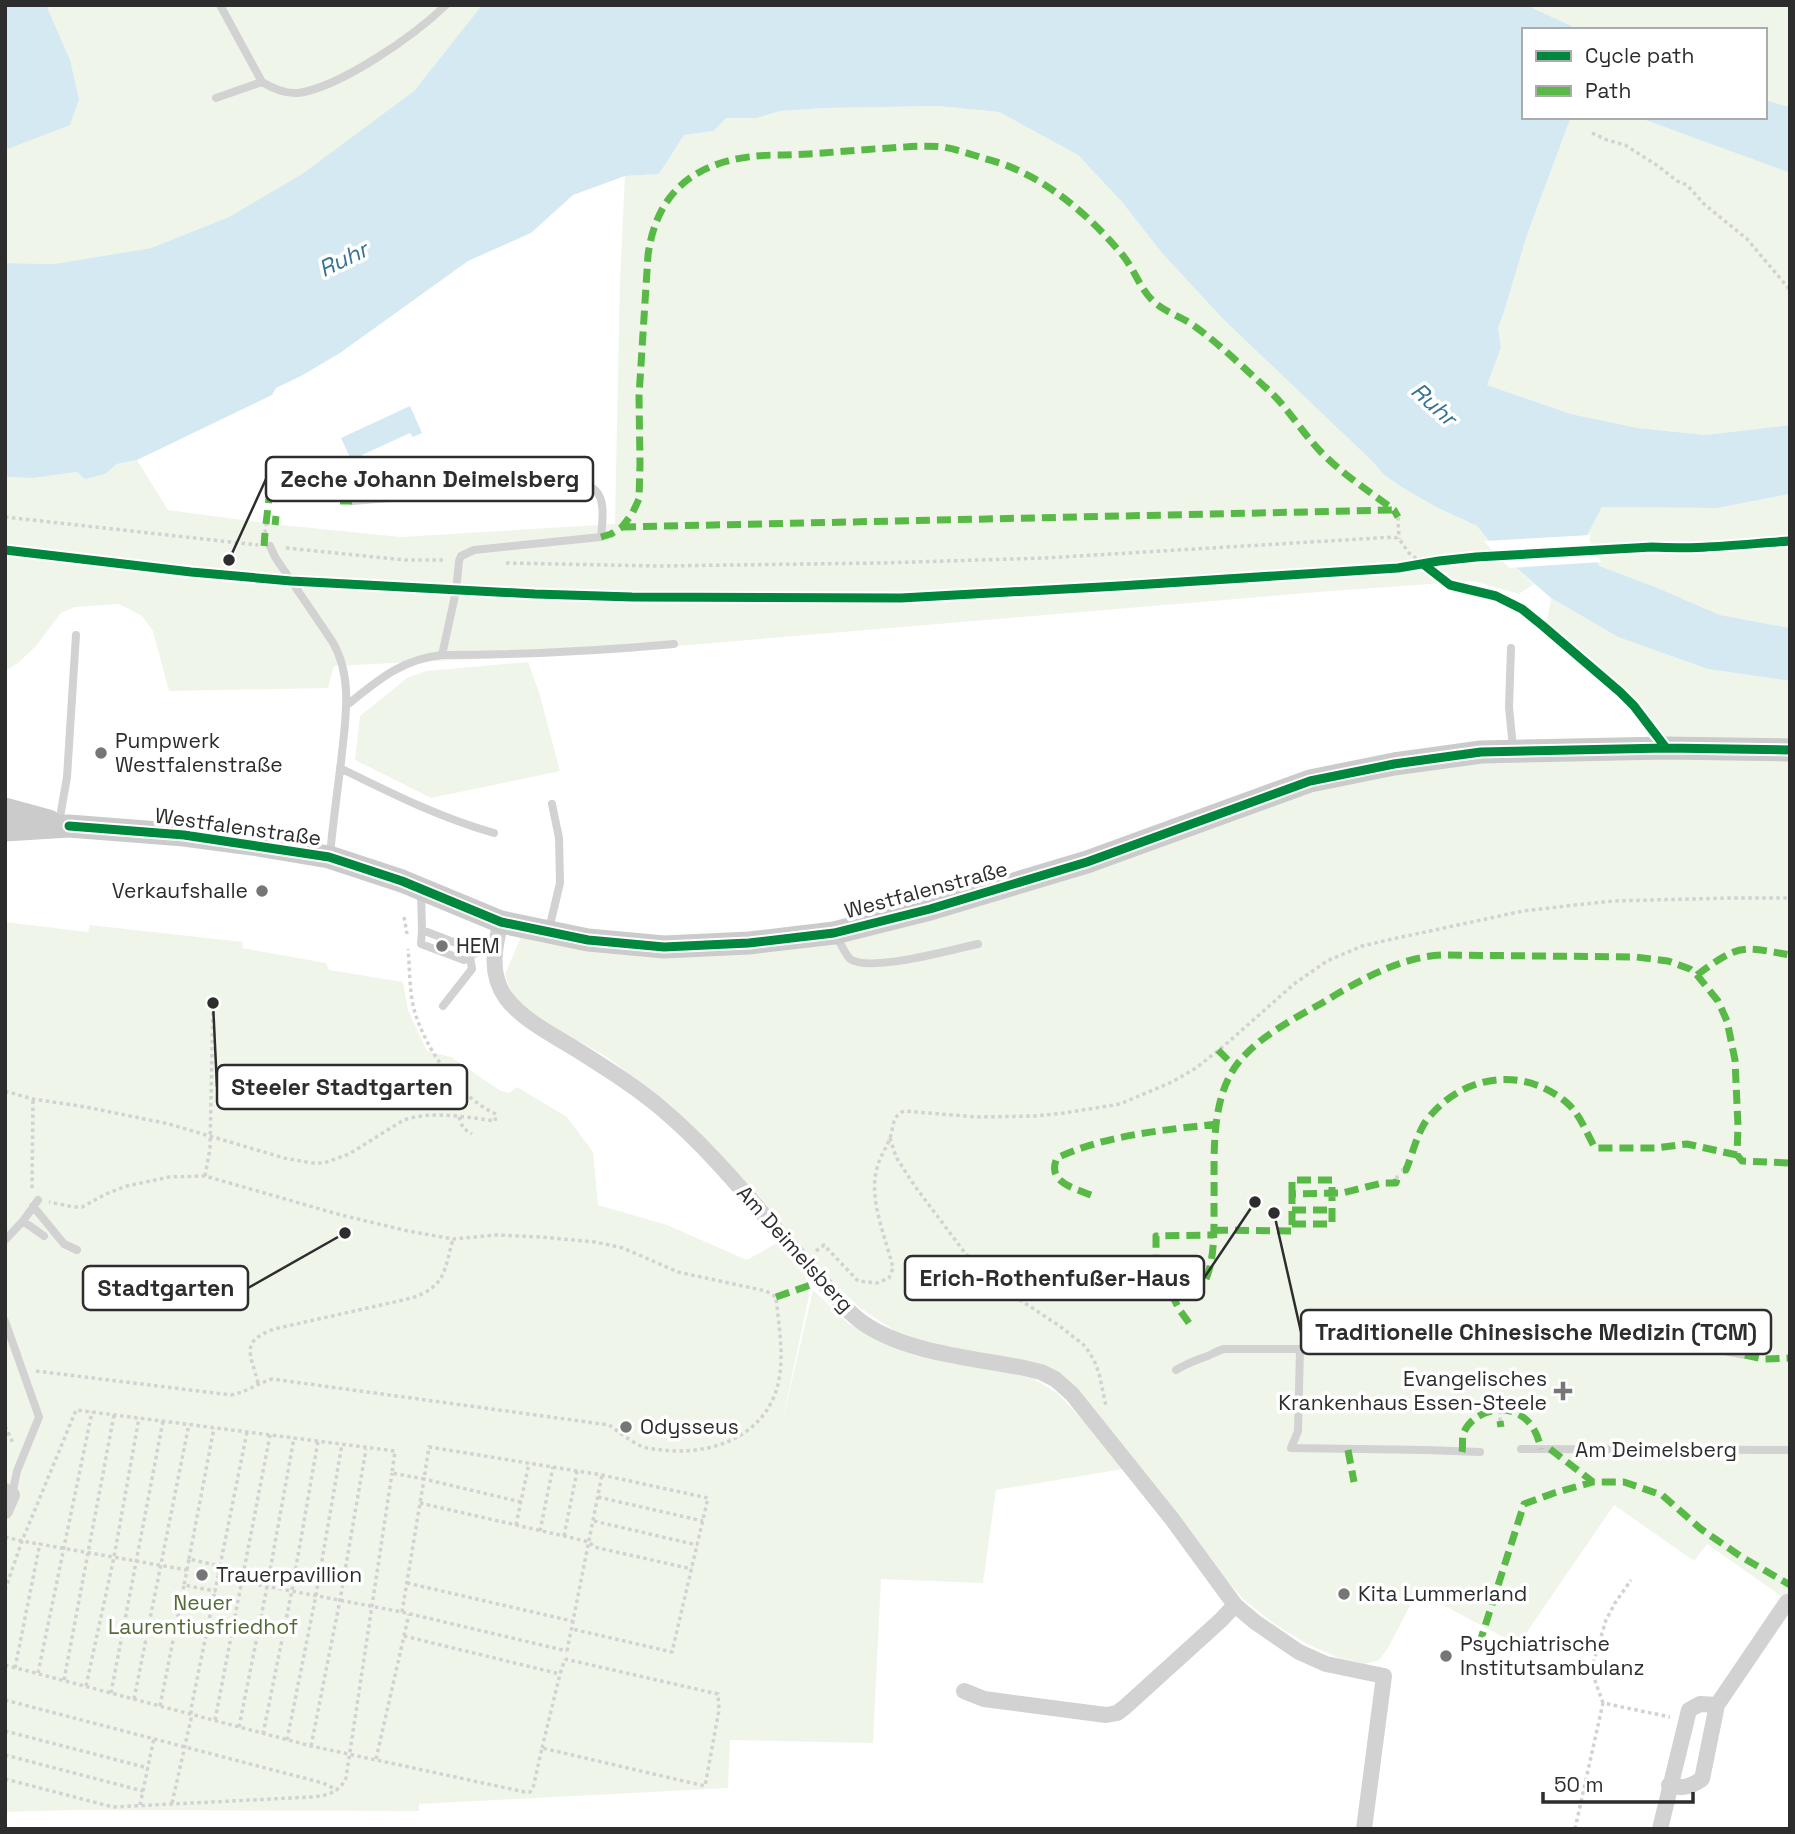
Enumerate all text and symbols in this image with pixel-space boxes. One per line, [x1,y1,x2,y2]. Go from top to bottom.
legend [1522,28,1767,119]
text: Cycle path [1585,42,1694,69]
text: Path [1585,77,1631,104]
water label: Ruhr [313,233,375,284]
water label: Ruhr [1405,376,1465,434]
callout: Zeche Johann Deimelsberg [266,457,593,501]
text: Zeche Johann Deimelsberg [280,464,580,494]
place label: Pumpwerk Westfalenstraße [115,727,283,778]
marker: Pumpwerk Westfalenstraße [93,745,109,761]
street label: Westfalenstraße [153,801,323,852]
street label: Westfalenstraße [841,855,1010,924]
place label: Verkaufshalle [112,877,248,904]
marker: Verkaufshalle [254,883,270,899]
place label: HEM [456,932,500,959]
marker: HEM [434,938,450,954]
callout: Steeler Stadtgarten [217,1065,467,1109]
text: Steeler Stadtgarten [231,1072,453,1102]
street label: Am Deimelsberg [731,1179,860,1318]
callout: Erich-Rothenfußer-Haus [905,1256,1204,1300]
text: Erich-Rothenfußer-Haus [919,1263,1191,1293]
callout: Stadtgarten [83,1266,248,1310]
text: Stadtgarten [98,1273,234,1303]
callout: Traditionelle Chinesische Medizin (TCM) [1301,1310,1771,1354]
text: Traditionelle Chinesische Medizin (TCM) [1315,1317,1757,1347]
place label: Evangelisches Krankenhaus Essen-Steele [1278,1365,1547,1416]
marker: Evangelisches Krankenhaus Essen-Steele [1553,1381,1573,1401]
place label: Odysseus [640,1413,739,1440]
marker: Odysseus [618,1419,634,1435]
street label: Am Deimelsberg [1575,1436,1737,1463]
place label: Trauerpavillion [216,1561,362,1588]
marker: Trauerpavillion [194,1567,210,1583]
place label: Kita Lummerland [1358,1580,1527,1607]
marker: Kita Lummerland [1336,1586,1352,1602]
park label: Neuer Laurentiusfriedhof [108,1589,298,1640]
place label: Psychiatrische Institutsambulanz [1460,1630,1644,1681]
marker: Psychiatrische Institutsambulanz [1438,1648,1454,1664]
scale bar [1543,1760,1694,1804]
text: 50 m [1554,1771,1604,1798]

